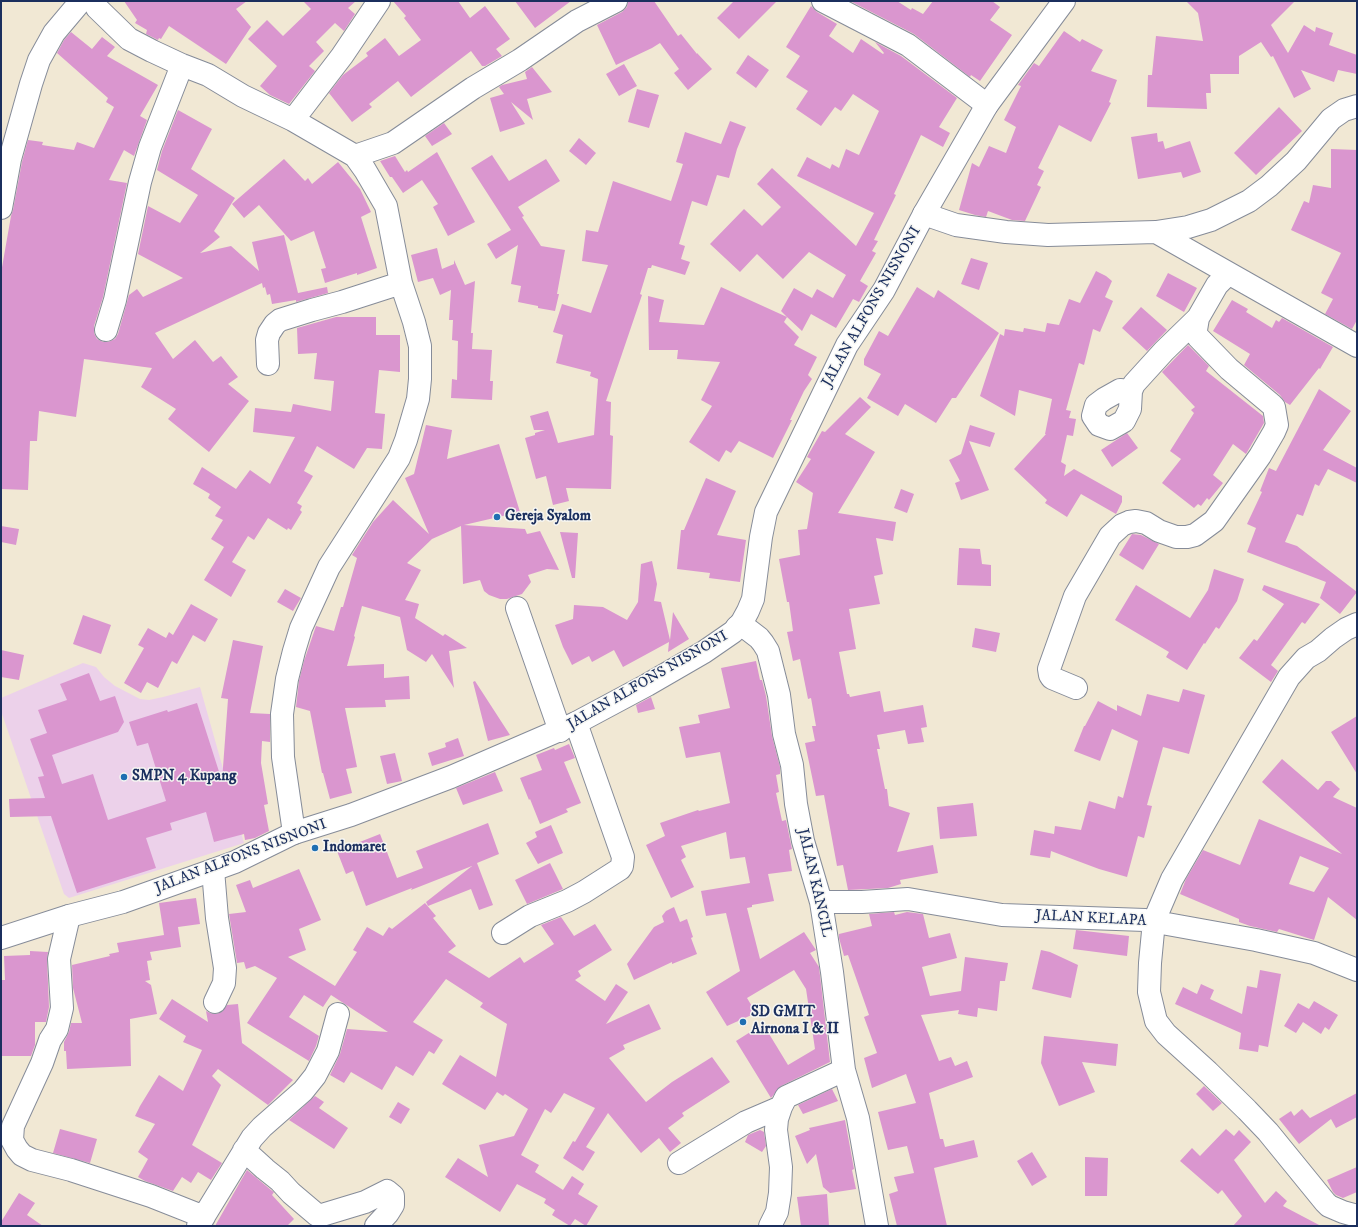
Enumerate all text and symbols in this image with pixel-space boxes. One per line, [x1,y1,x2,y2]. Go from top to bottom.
street label: JALAN ALFONS NISNONI [819,224,925,390]
place label: Gereja Syalom [505,508,591,526]
marker: Gereja Syalom [492,512,502,522]
street label: JALAN ALFONS NISNONI [565,628,731,734]
place label: SMPN 4 Kupang [132,768,236,786]
marker: SMPN 4 Kupang [119,772,129,782]
street label: JALAN ALFONS NISNONI [153,816,329,898]
street label: JALAN KANCIL [793,827,835,939]
place label: Indomaret [323,839,386,857]
marker: Indomaret [310,843,320,853]
street label: JALAN KELAPA [1035,907,1147,931]
place label: SD GMIT Airnona I & II [751,1004,839,1039]
marker: SD GMIT Airnona I & II [738,1017,748,1027]

